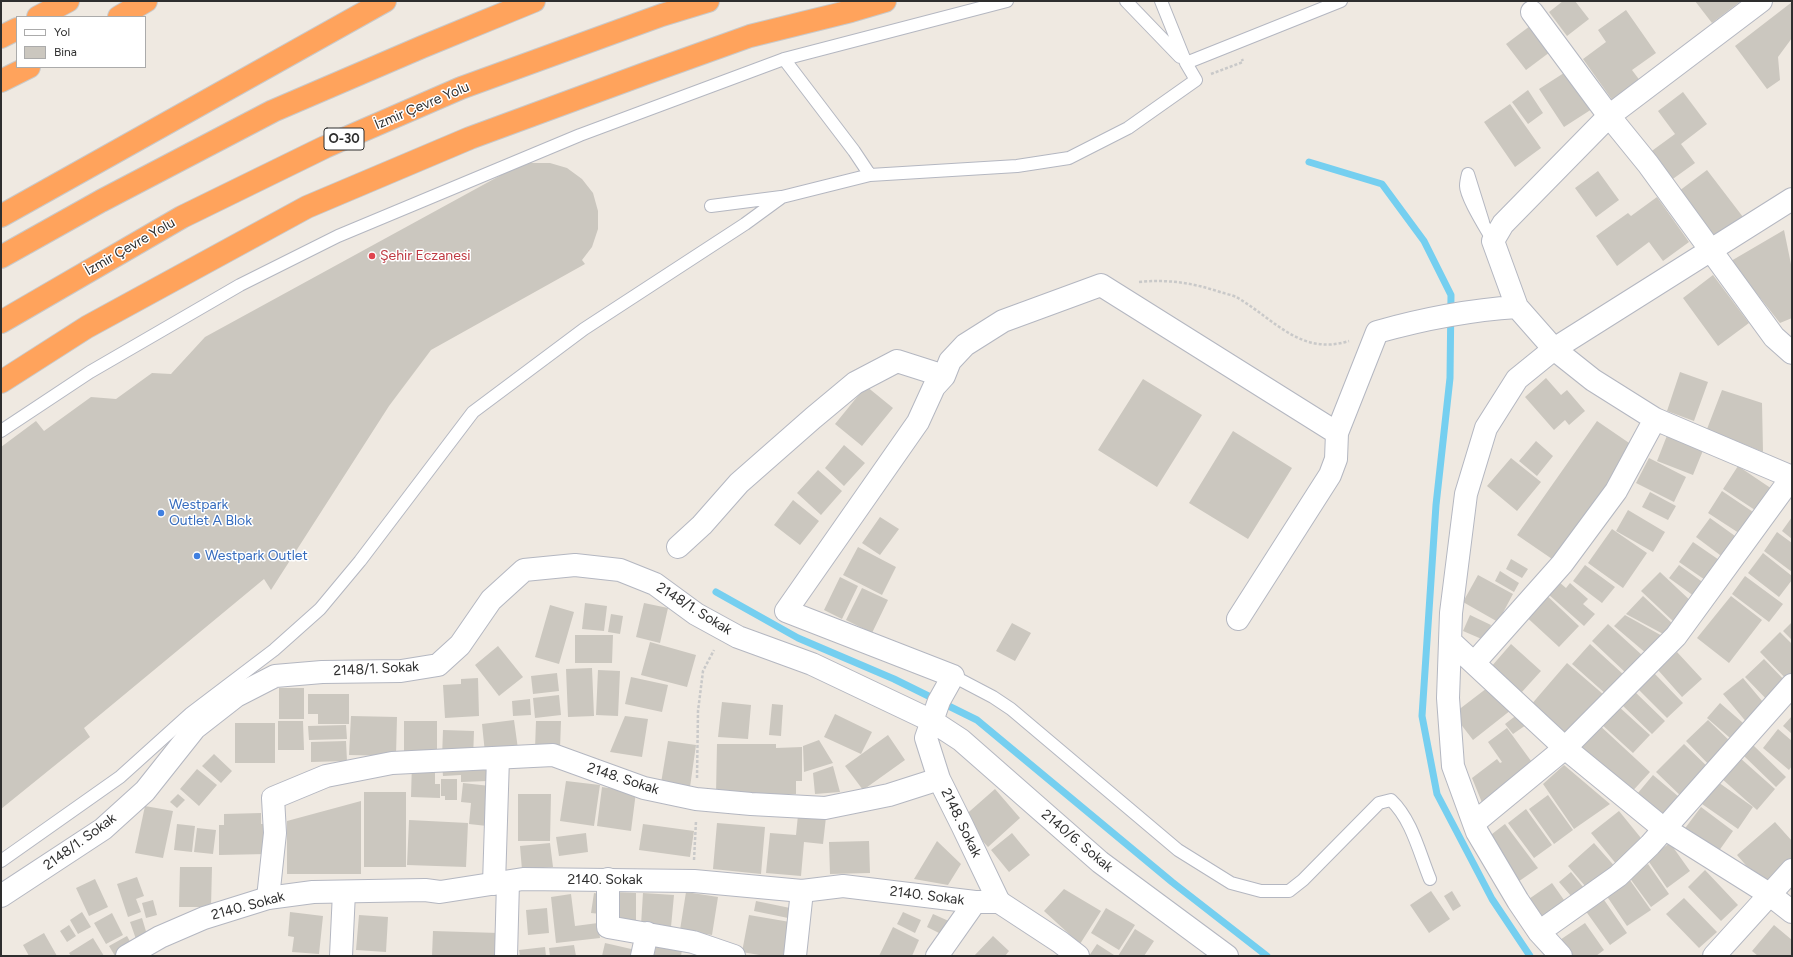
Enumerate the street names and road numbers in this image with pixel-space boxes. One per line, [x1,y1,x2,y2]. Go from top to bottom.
street label: İzmir Çevre Yolu [372,78,472,134]
road number: O-30 [324,128,364,150]
street label: İzmir Çevre Yolu [82,214,178,280]
street label: 2148/1. Sokak [653,579,735,639]
street label: 2148/1. Sokak [333,658,419,680]
street label: 2148. Sokak [585,759,661,799]
street label: 2148. Sokak [937,786,985,860]
street label: 2140/6. Sokak [1038,806,1116,876]
street label: 2148/1. Sokak [40,810,120,874]
street label: 2140. Sokak [568,872,642,888]
street label: 2140. Sokak [889,883,965,909]
street label: 2140. Sokak [210,888,286,924]

